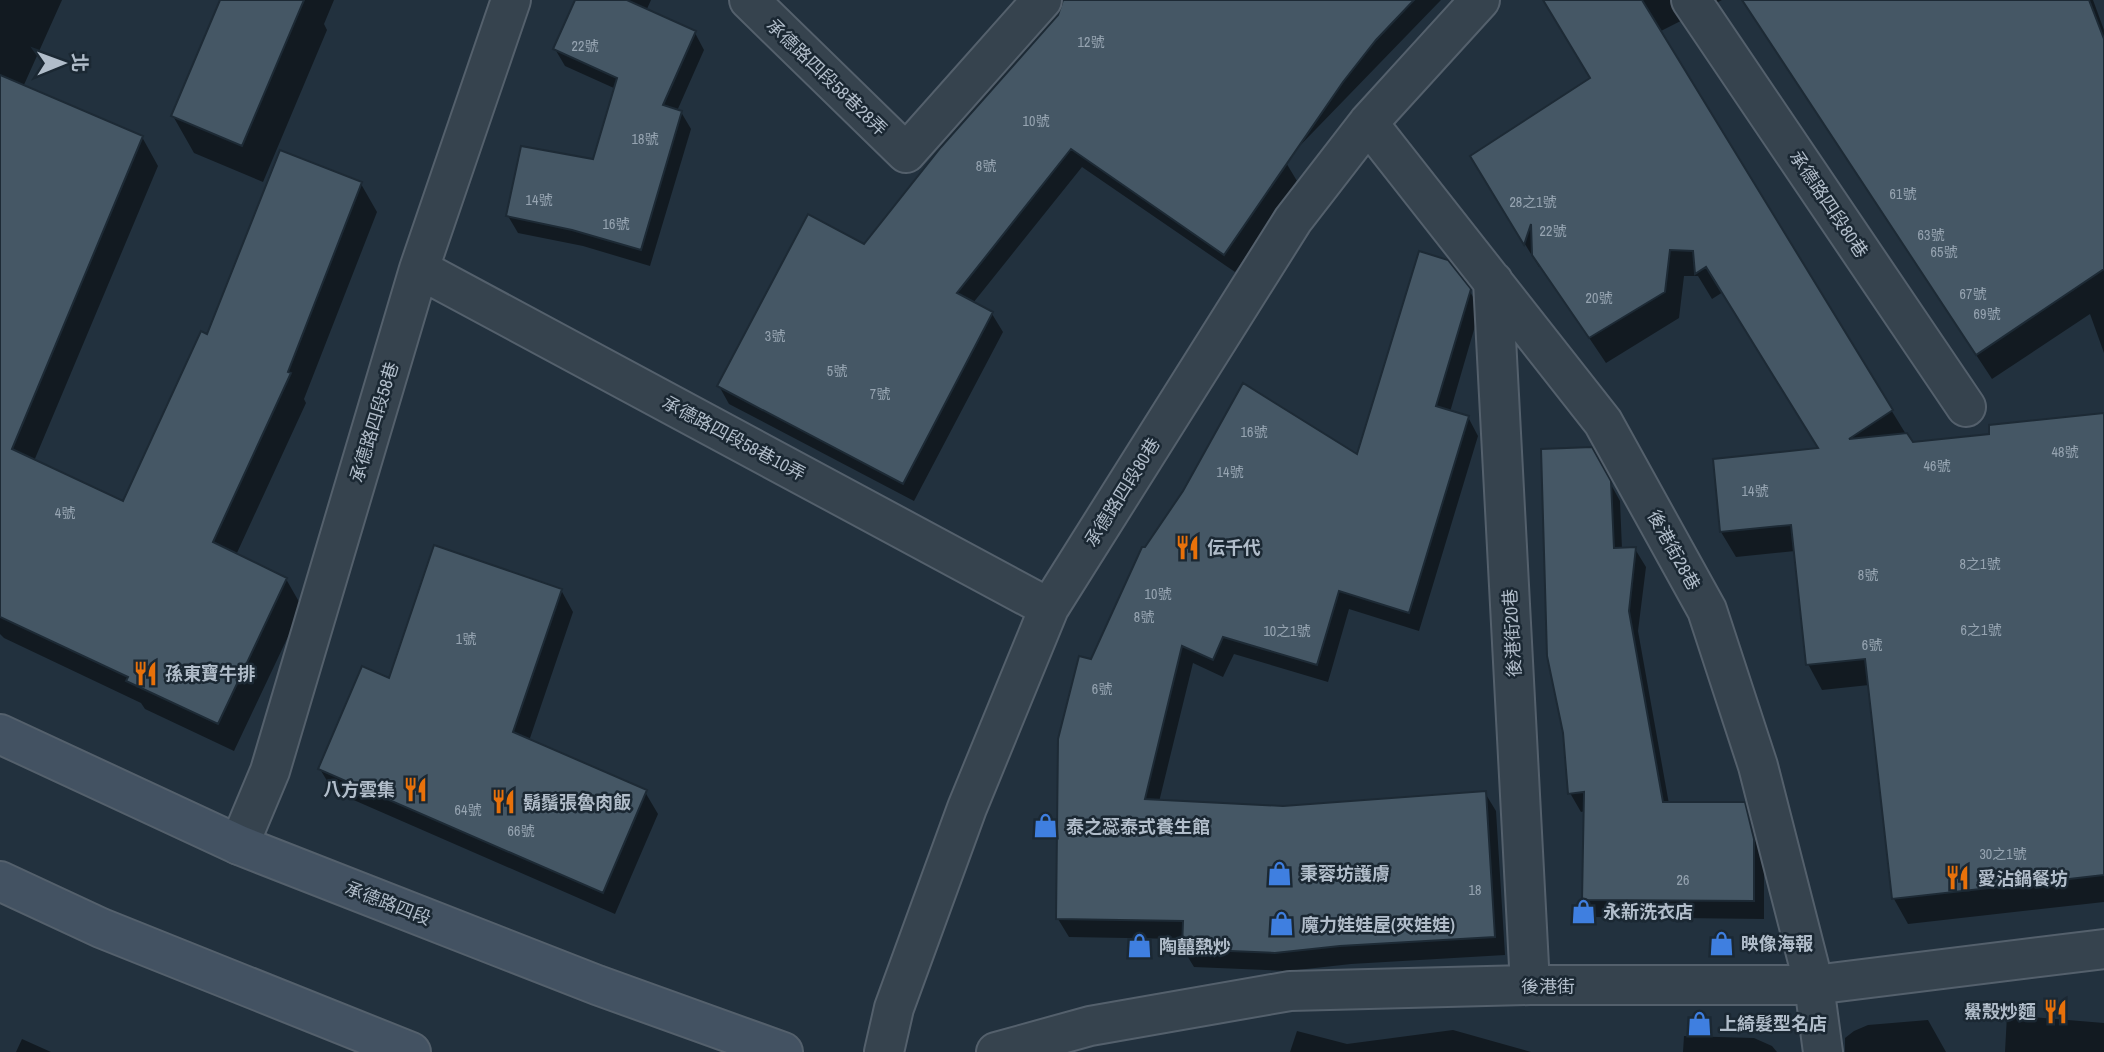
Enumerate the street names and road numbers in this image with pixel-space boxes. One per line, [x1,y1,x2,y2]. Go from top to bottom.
street label: 承德路四段58巷28弄 [761,13,893,141]
street label: 承德路四段80巷 [1784,145,1874,263]
street label: 承德路四段58巷 [344,359,404,485]
street label: 承德路四段58巷10弄 [658,390,810,486]
street label: 承德路四段80巷 [1078,433,1166,551]
street label: 後港街28巷 [1642,505,1706,595]
street label: 後港街20巷 [1497,588,1527,678]
street label: 承德路四段 [342,875,434,931]
street label: 後港街 [1521,974,1575,999]

